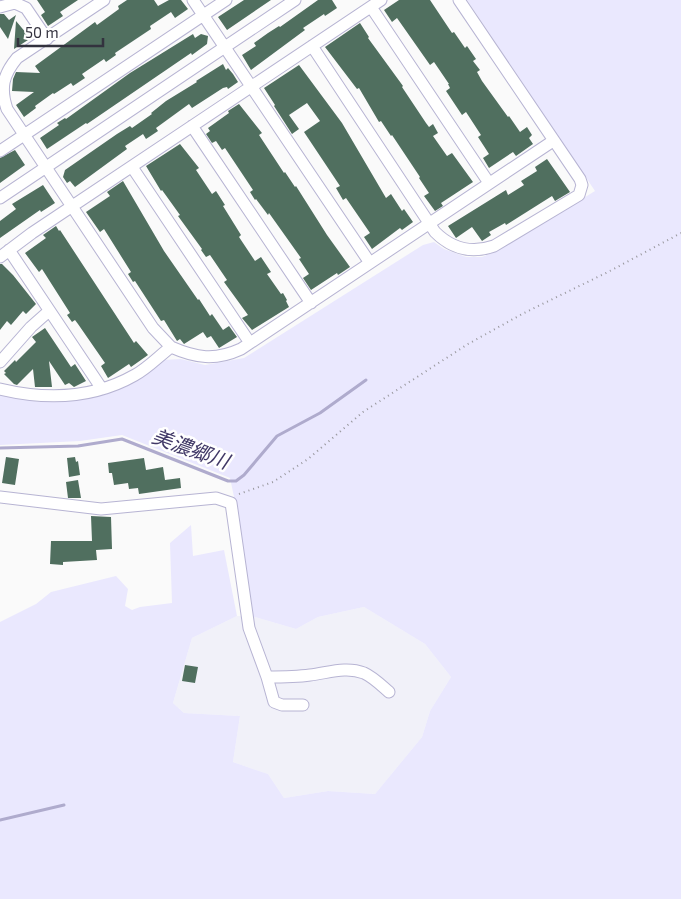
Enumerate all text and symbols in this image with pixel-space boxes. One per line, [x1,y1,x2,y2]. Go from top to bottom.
scale bar [18,15,102,47]
text: 50 m [25,23,59,41]
water label: 美濃郷川 [149,423,235,474]

